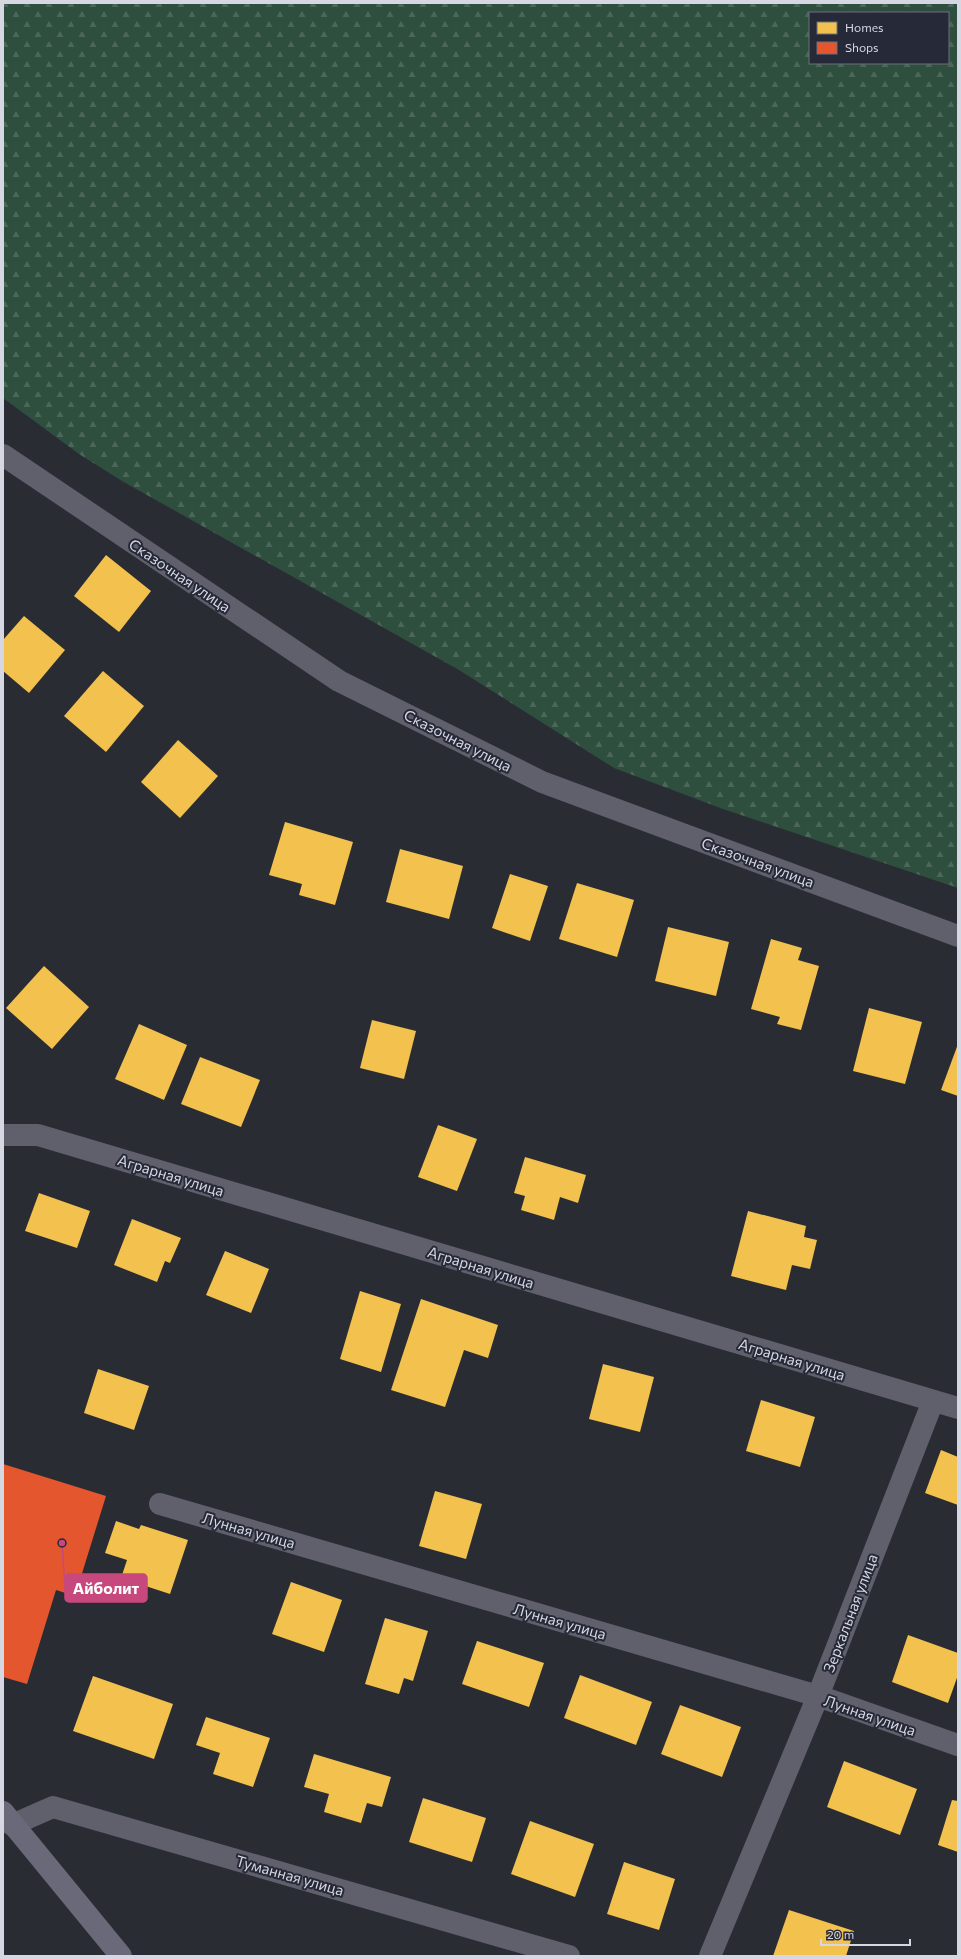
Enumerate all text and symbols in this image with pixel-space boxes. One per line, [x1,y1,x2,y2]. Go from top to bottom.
legend [809,12,949,64]
text: Homes [845,20,883,34]
text: Shops [845,40,879,54]
street label: Сказочная улица [126,534,234,616]
street label: Сказочная улица [401,705,515,775]
street label: Сказочная улица [699,833,817,891]
street label: Аграрная улица [116,1150,226,1200]
street label: Аграрная улица [426,1242,536,1292]
street label: Аграрная улица [737,1334,847,1384]
street label: Лунная улица [201,1508,297,1552]
street label: Зеркальная улица [819,1551,881,1675]
callout: Айболит [65,1574,147,1602]
text: Айболит [73,1578,140,1597]
street label: Лунная улица [512,1599,608,1643]
street label: Лунная улица [822,1691,918,1739]
street label: Туманная улица [234,1851,346,1899]
scale bar [821,1921,910,1947]
text: 20 m [827,1927,854,1941]

